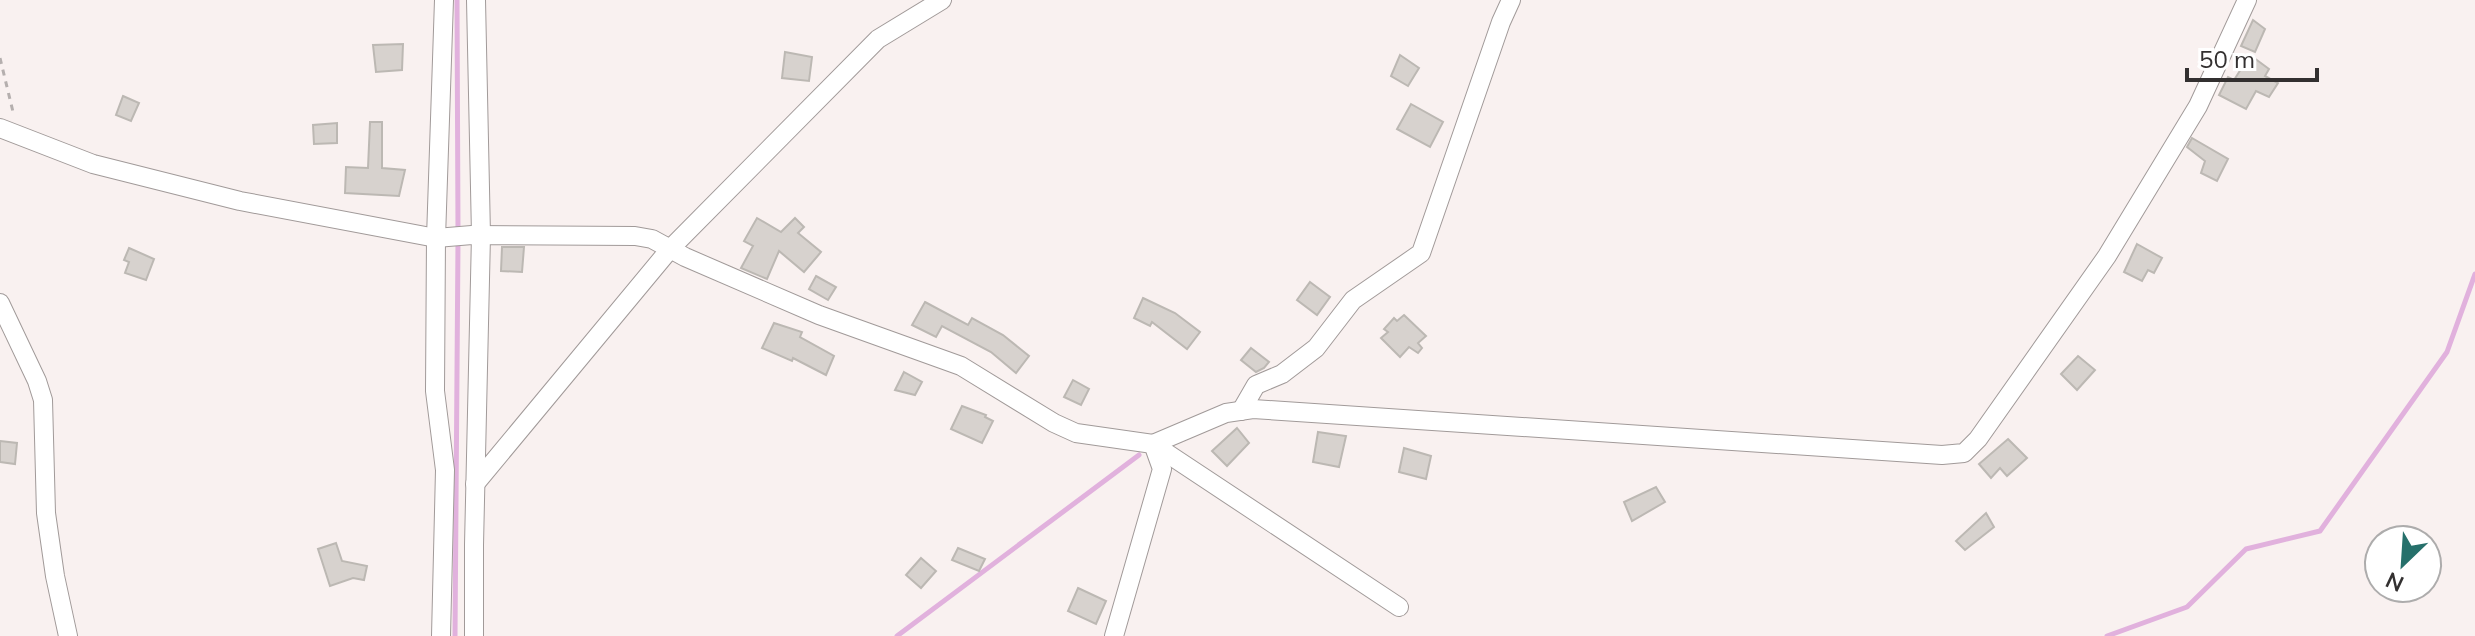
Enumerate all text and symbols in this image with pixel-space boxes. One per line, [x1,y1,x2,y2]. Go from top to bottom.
scale bar [2187,32,2317,82]
text: 50 m [2199,44,2255,74]
north arrow [2363,524,2443,604]
text: N [2381,566,2408,598]

